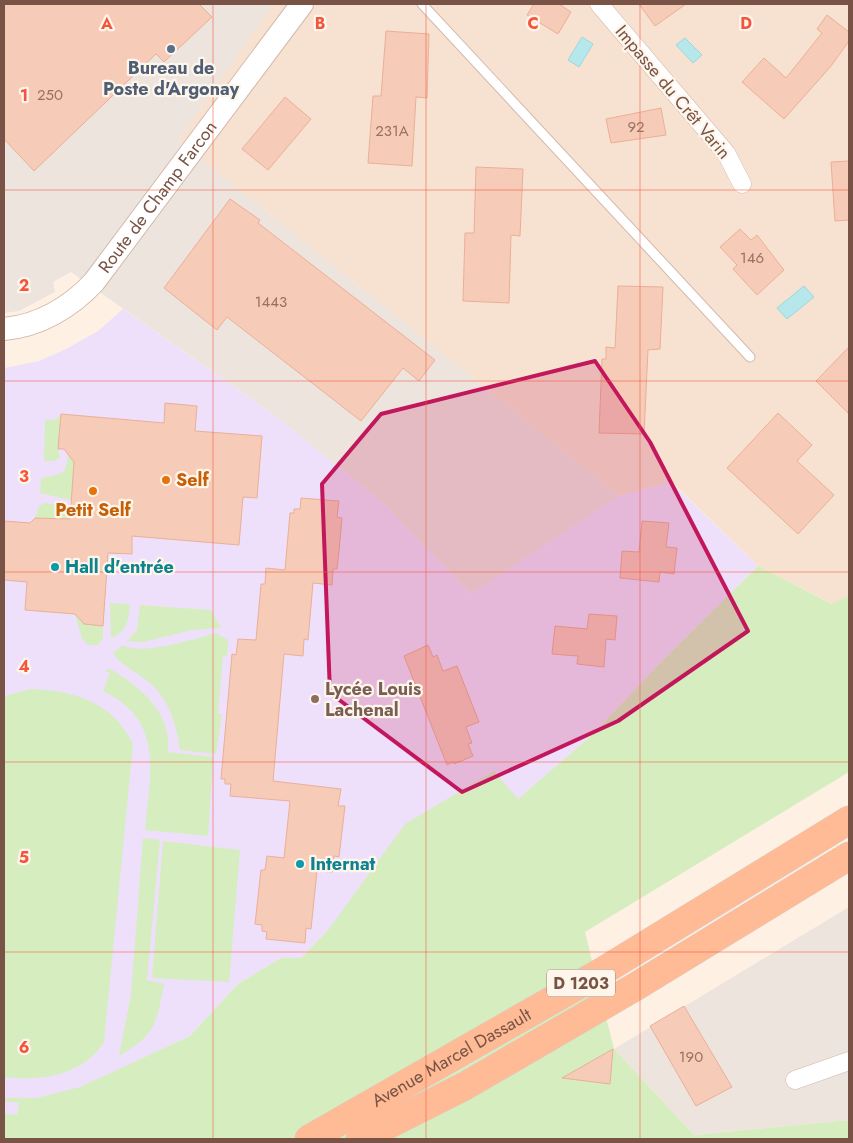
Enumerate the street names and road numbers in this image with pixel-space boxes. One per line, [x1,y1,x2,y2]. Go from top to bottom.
street label: Impasse du Crêt Varin [609,19,737,165]
street label: Route de Champ Farcon [92,115,223,279]
road number: D 1203 [547,970,615,996]
street label: Avenue Marcel Dassault [367,1001,537,1114]

